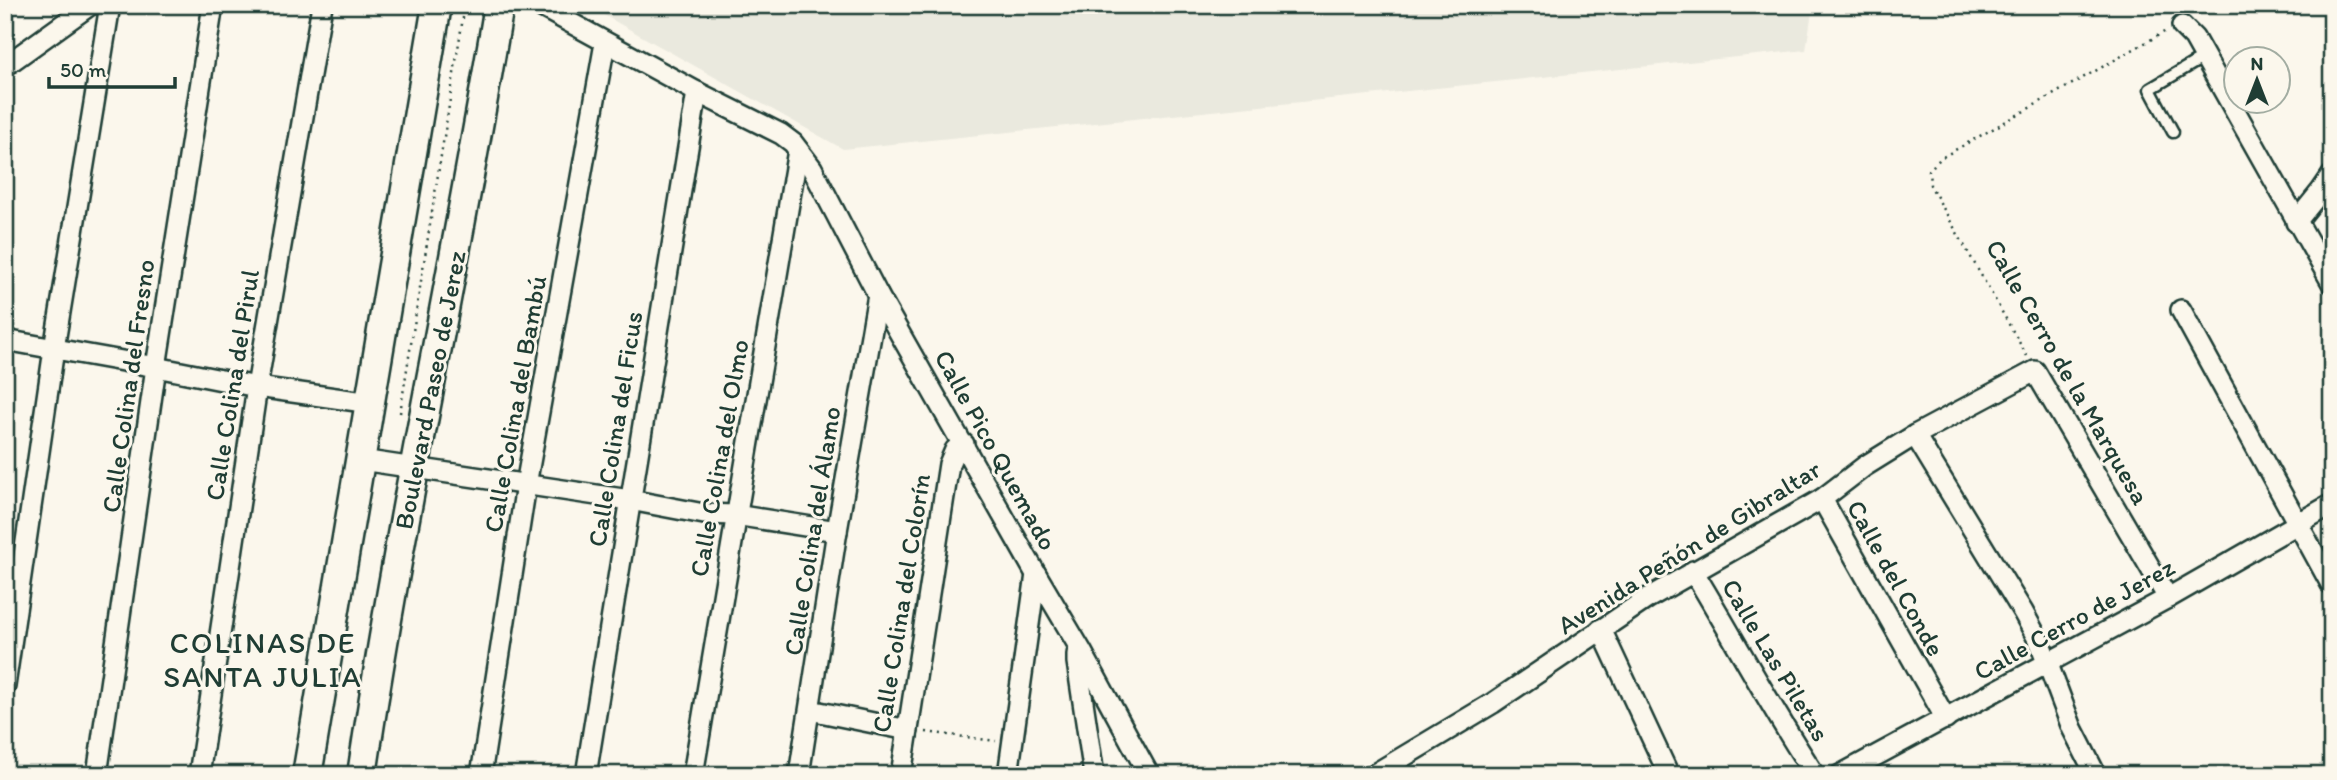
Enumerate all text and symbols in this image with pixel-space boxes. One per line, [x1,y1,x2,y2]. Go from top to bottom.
scale bar [49,46,175,90]
north arrow [2222,46,2292,116]
text: N [2251,52,2263,75]
text: 50 m [60,57,107,82]
street label: Calle Cerro de la Marquesa [1979,234,2157,511]
street label: Boulevard Paseo de Jerez [387,248,473,532]
street label: Calle Colina del Fresno [94,257,162,515]
street label: Calle Colina del Pirul [198,267,266,503]
street label: Calle Colina del Bambú [477,273,553,535]
street label: Calle Colina del Ficus [581,309,649,549]
street label: Calle Colina del Olmo [682,337,756,579]
street label: Calle Pico Quemado [928,344,1064,556]
street label: Calle Colina del Álamo [777,404,847,658]
street label: Avenida Peñón de Gibraltar [1552,453,1827,641]
street label: Calle Colina del Colorín [865,471,937,735]
street label: Calle del Conde [1840,494,1952,662]
street label: Calle Cerro de Jerez [1968,551,2180,687]
street label: Calle Las Piletas [1715,573,1837,747]
district label: COLINAS DE SANTA JULIA [163,624,363,695]

